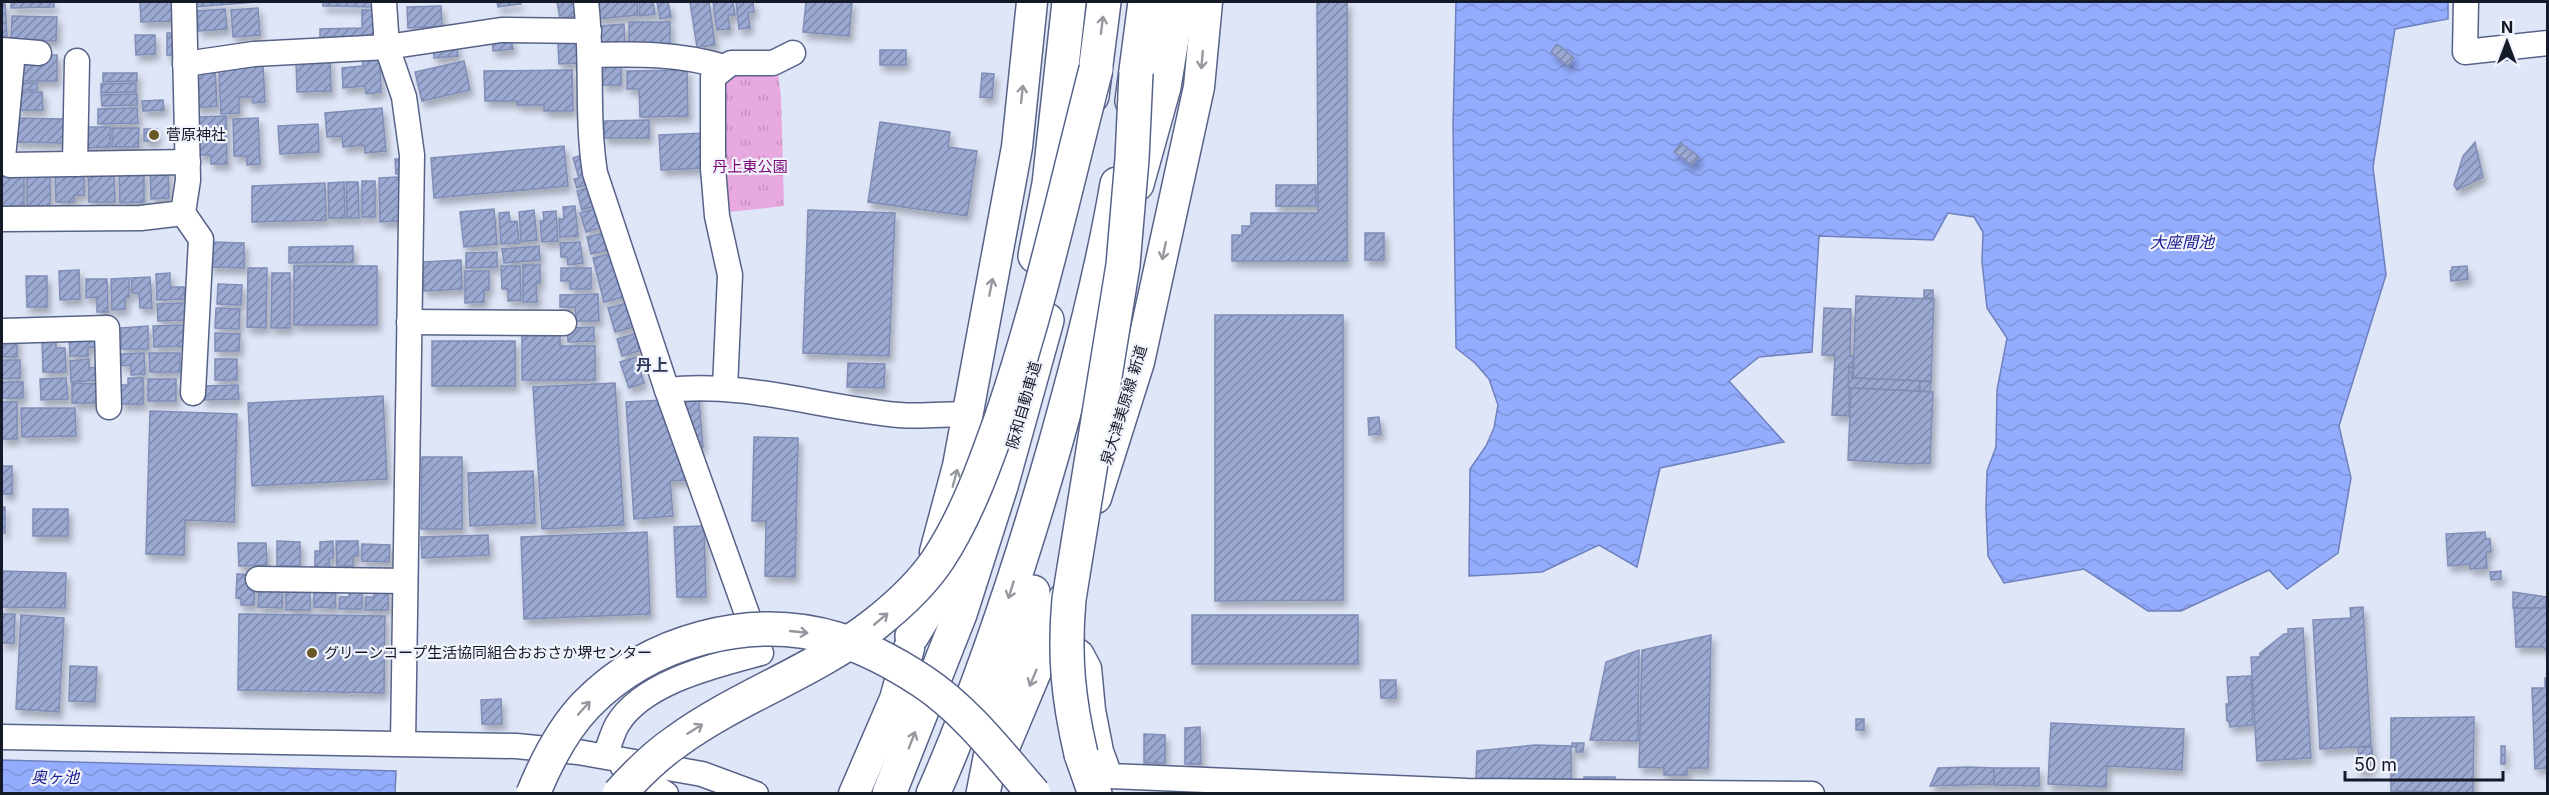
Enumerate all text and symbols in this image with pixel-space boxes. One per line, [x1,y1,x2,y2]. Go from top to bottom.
north arrow [2477,12,2537,72]
one-way arrow [1096,16,1107,36]
text: N [2501,17,2513,37]
one-way arrow [1196,49,1207,69]
one-way arrow [1017,85,1028,105]
place label: 菅原神社 [166,125,226,144]
marker: 菅原神社 [147,128,161,142]
park label: 丹上東公園 [712,157,788,176]
water label: 大座間池 [2150,232,2216,252]
one-way arrow [1157,241,1169,260]
one-way arrow [986,277,997,297]
street label: 泉大津美原線 新道 [1096,343,1151,467]
district label: 丹上 [636,355,668,375]
street label: 阪和自動車道 [1002,359,1045,451]
one-way arrow [949,469,961,488]
one-way arrow [1005,580,1016,599]
one-way arrow [873,612,889,625]
one-way arrow [789,627,809,638]
place label: グリーンコープ生活協同組合おおさか堺センター [324,643,652,662]
marker: グリーンコープ生活協同組合おおさか堺センター [305,646,319,660]
one-way arrow [1027,668,1038,686]
one-way arrow [577,701,591,716]
one-way arrow [686,722,703,734]
one-way arrow [907,731,918,749]
scale bar [2345,744,2502,782]
text: 50 m [2354,754,2397,775]
water label: 奥ヶ池 [31,767,81,787]

